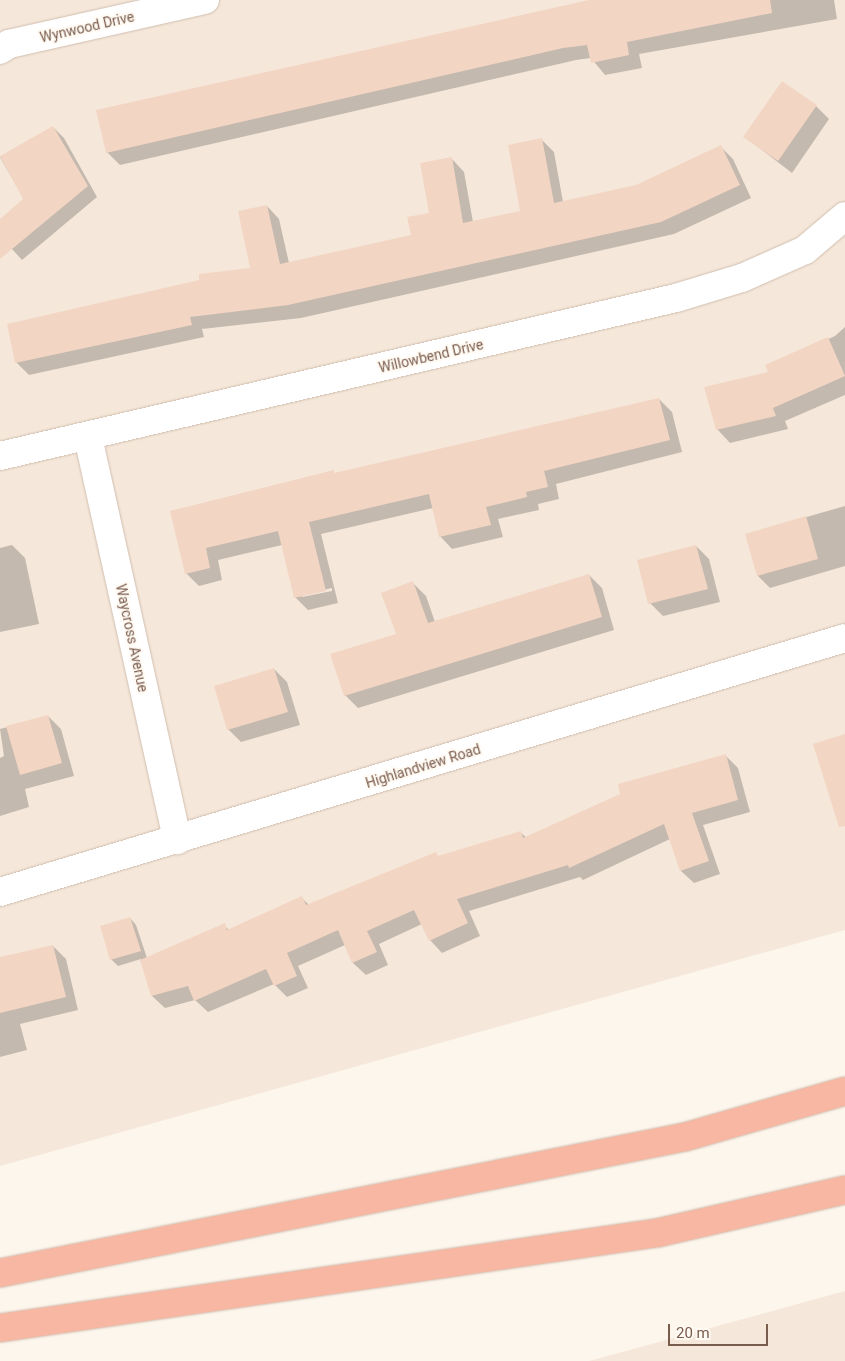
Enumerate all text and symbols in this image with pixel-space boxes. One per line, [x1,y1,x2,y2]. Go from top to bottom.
street label: Wynwood Drive [38,8,136,46]
street label: Willowbend Drive [377,336,485,376]
street label: Waycross Avenue [112,583,152,693]
street label: Highlandview Road [363,741,483,791]
scale bar [670,1314,770,1346]
text: 20 m [676,1324,710,1342]

